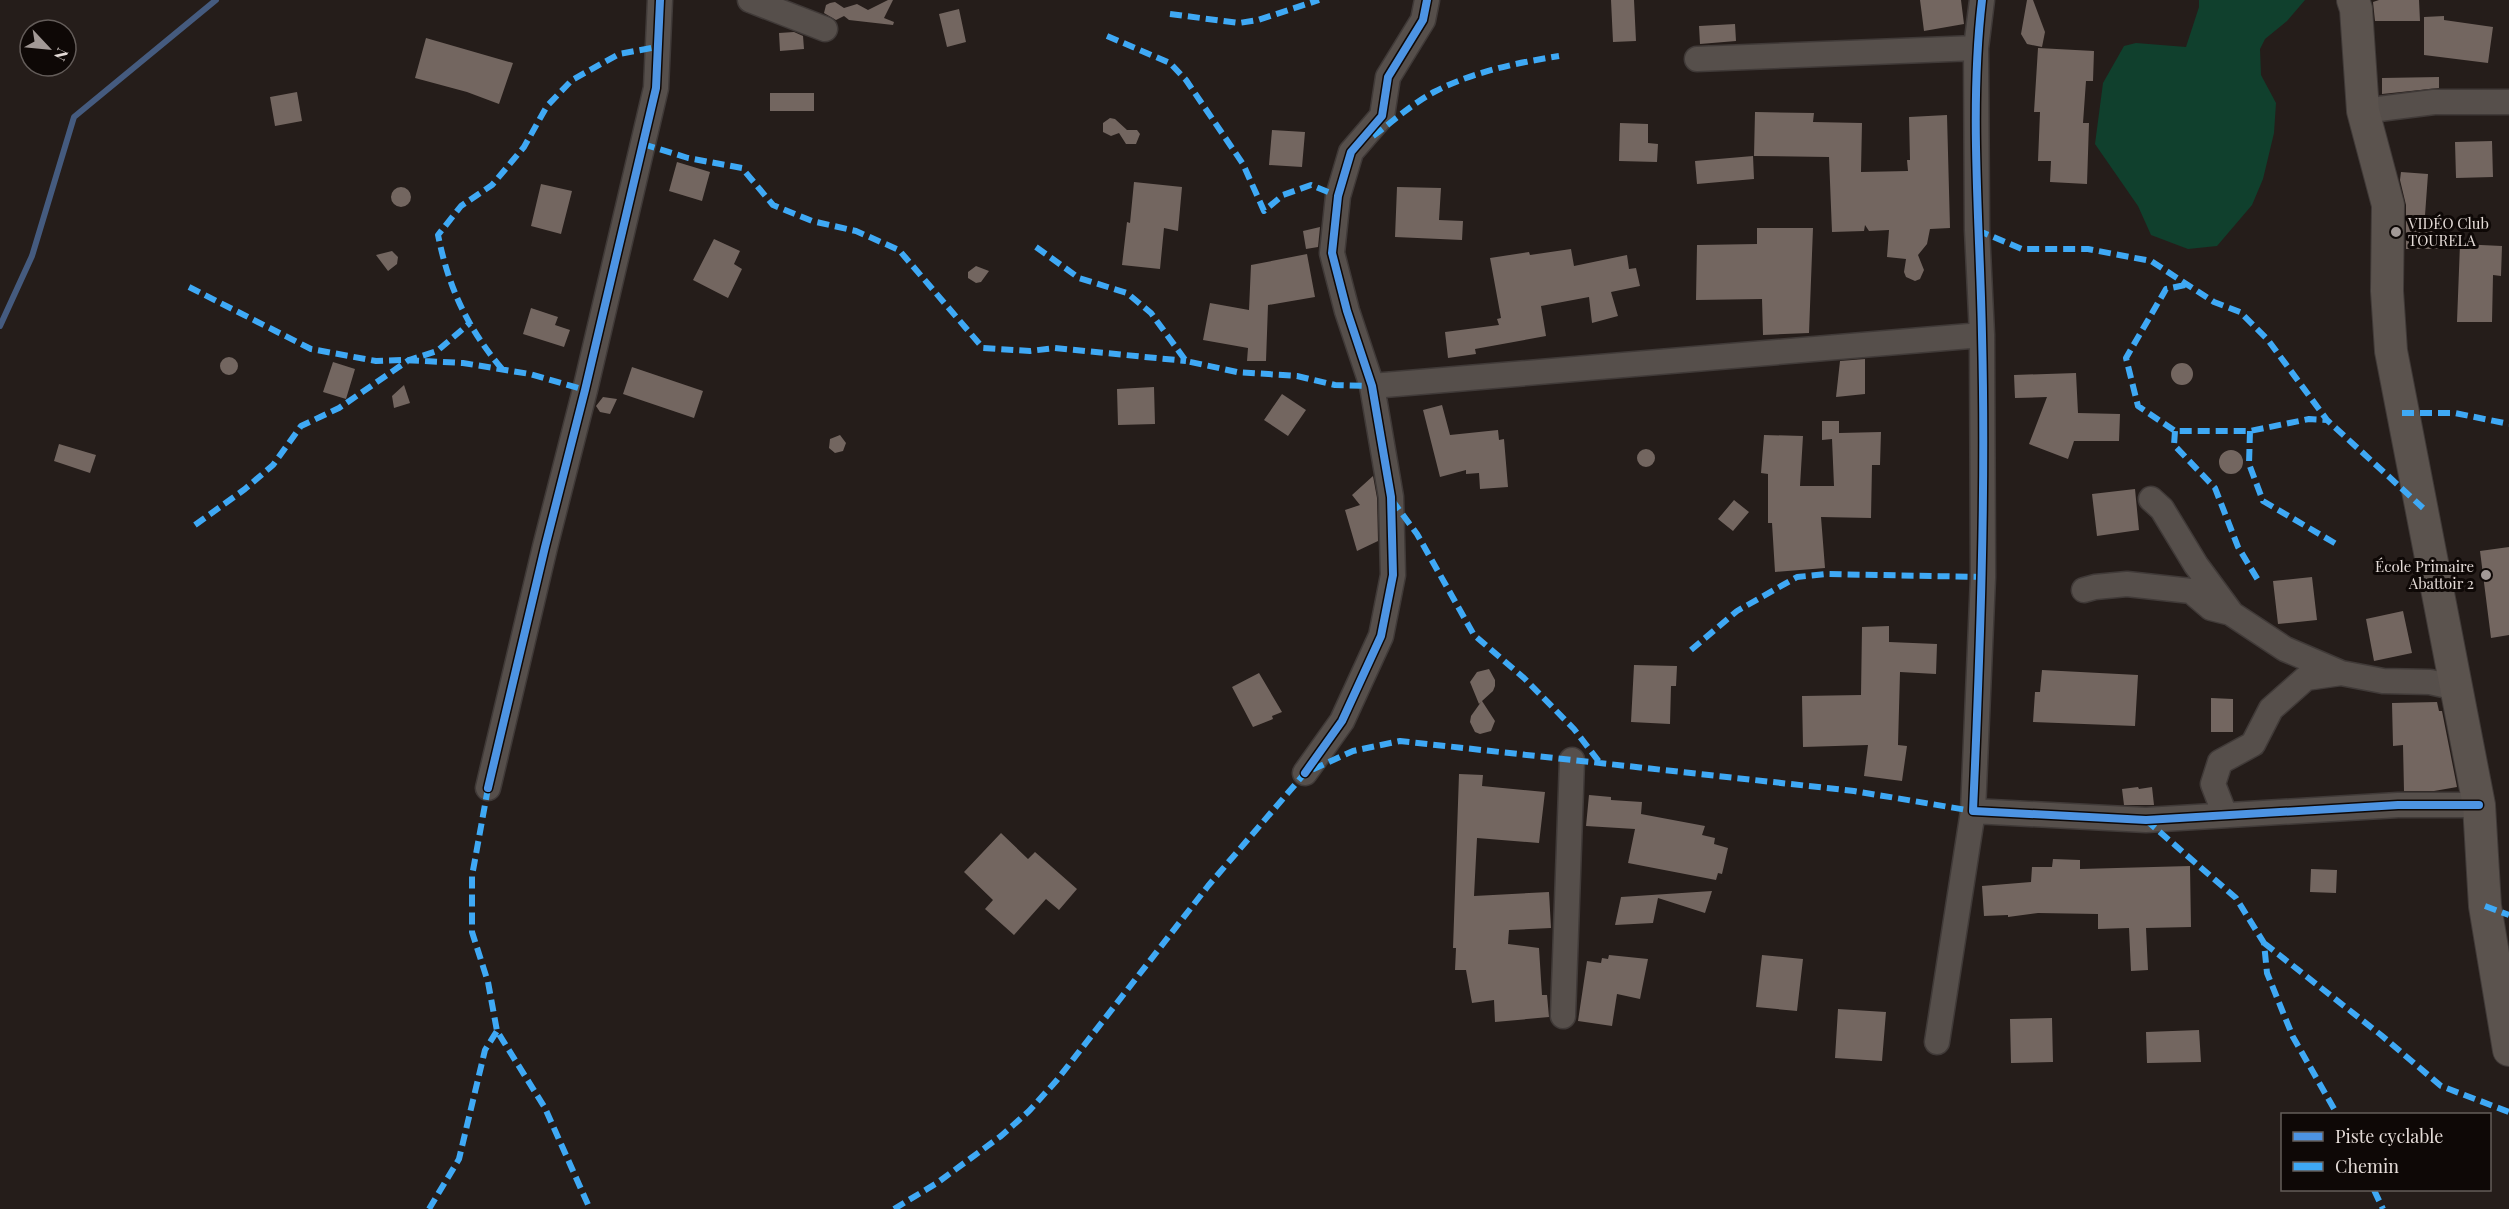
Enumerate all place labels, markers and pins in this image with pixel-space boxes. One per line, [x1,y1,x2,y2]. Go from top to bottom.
place label: VIDÉO Club TOURELA [2407,213,2489,250]
marker: VIDÉO Club TOURELA [2389,225,2403,239]
place label: École Primaire Abattoir 2 [2375,556,2474,593]
marker: École Primaire Abattoir 2 [2479,568,2493,582]

